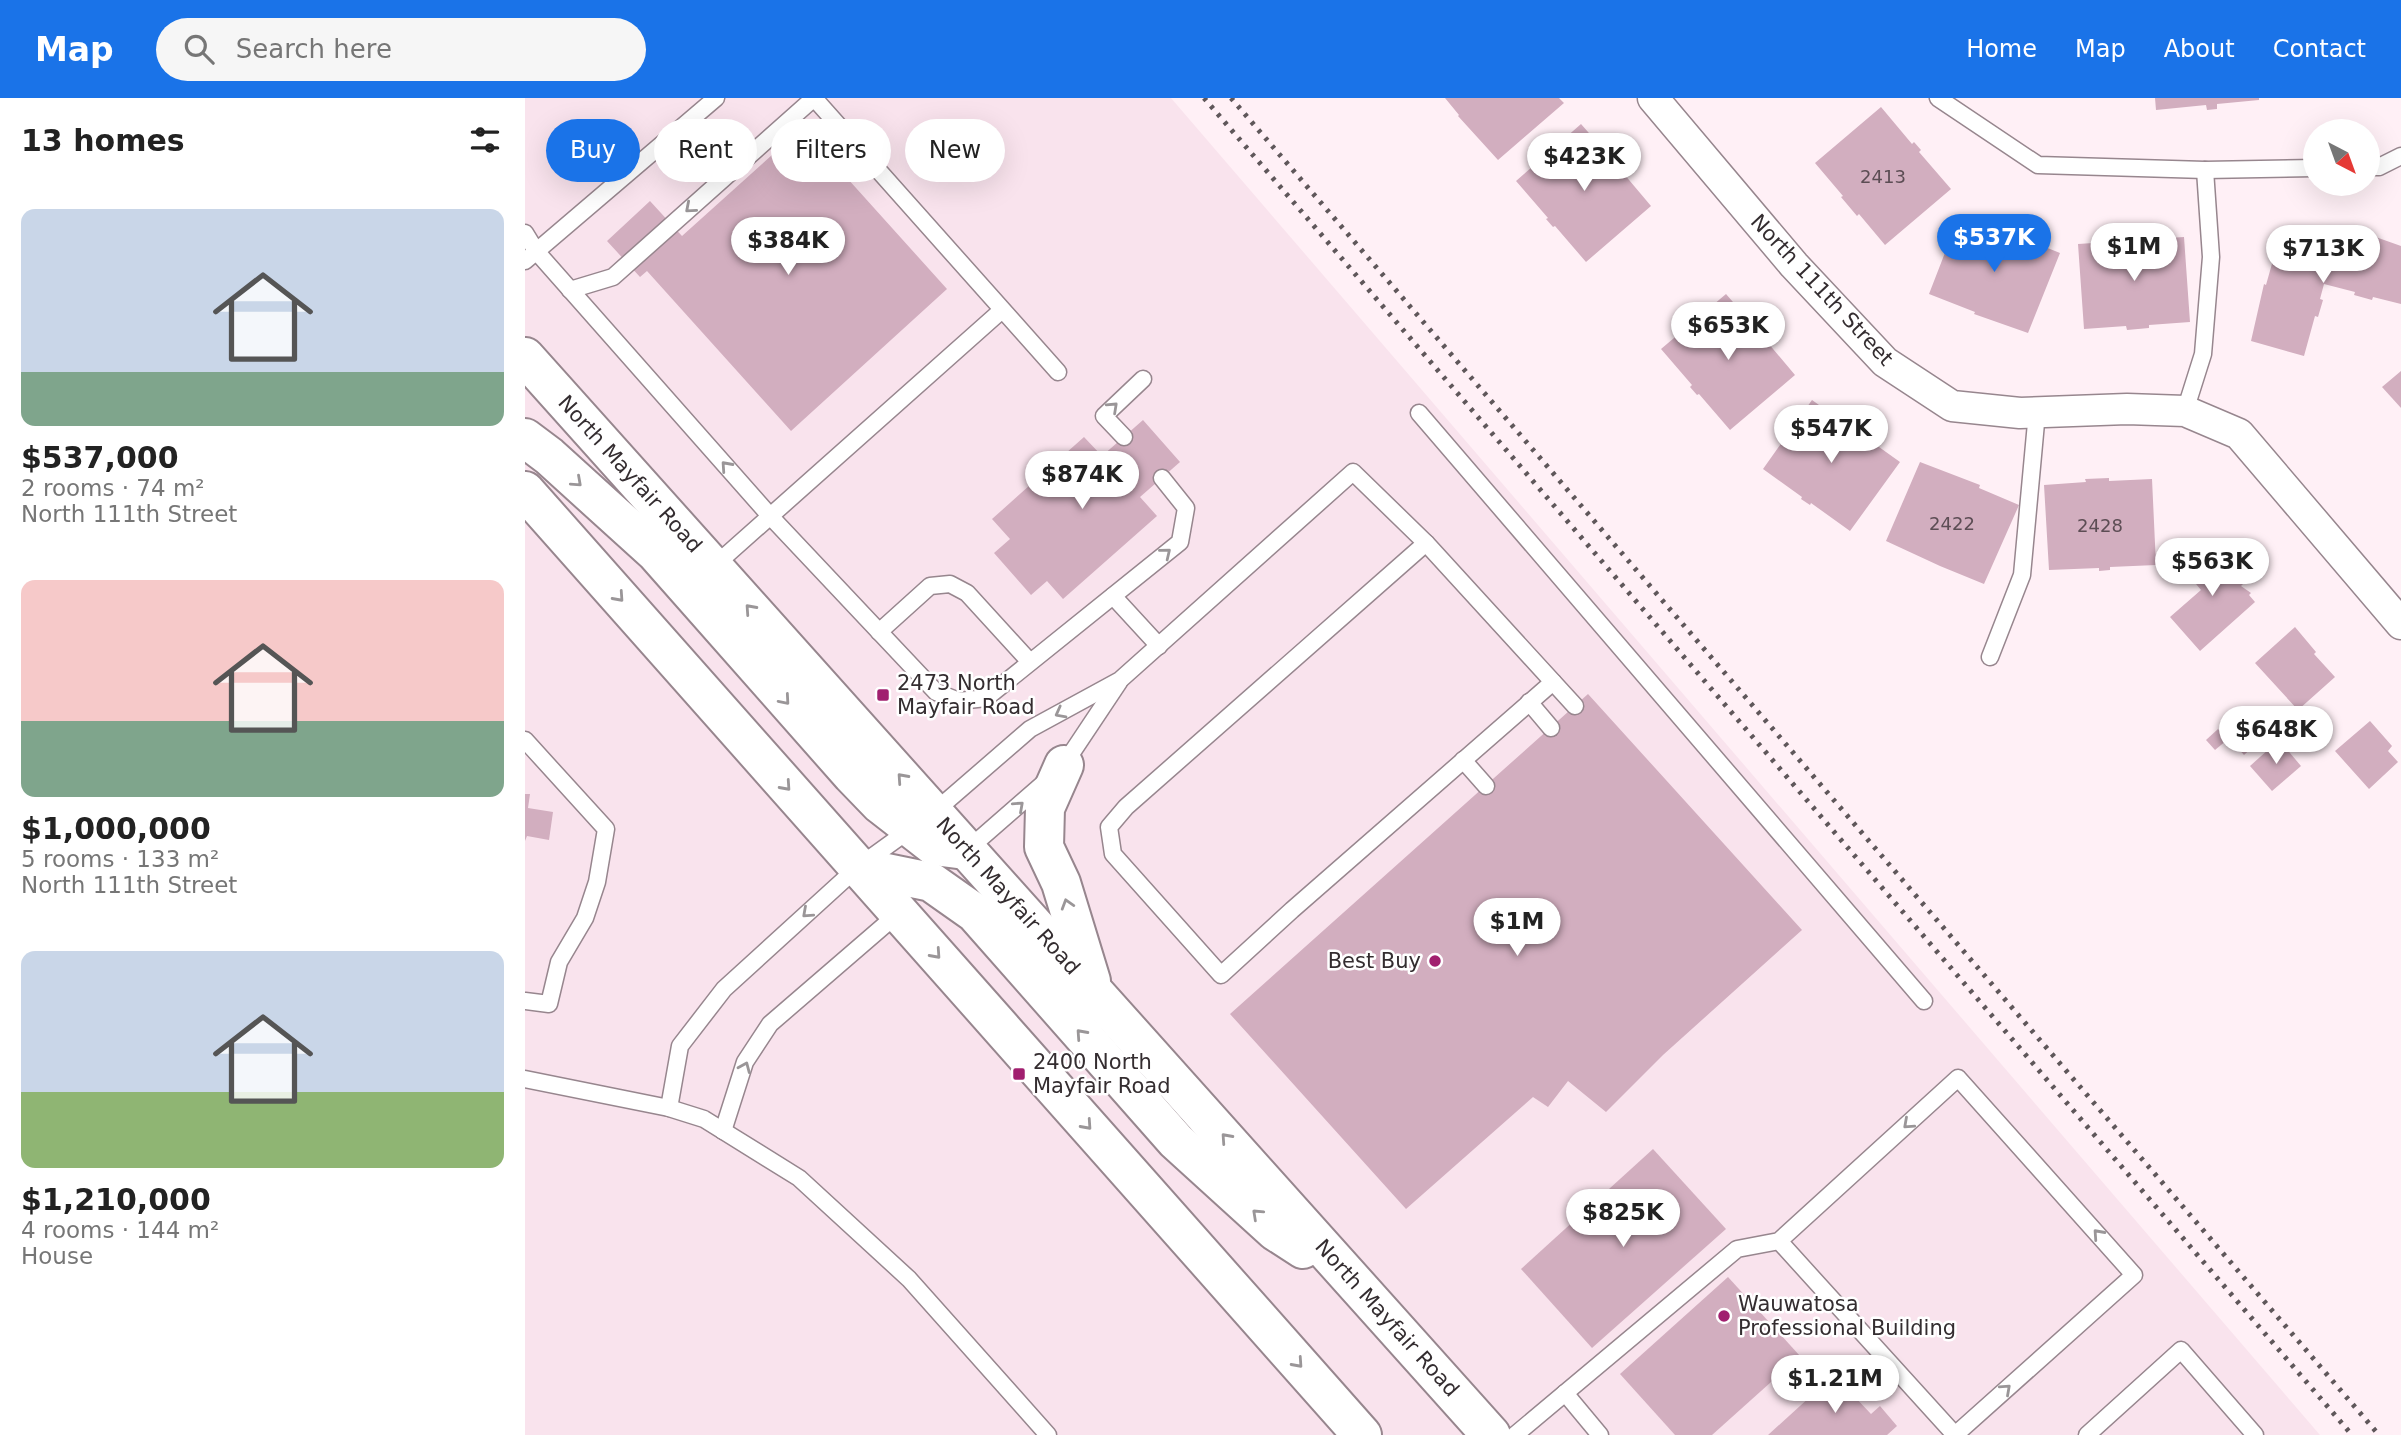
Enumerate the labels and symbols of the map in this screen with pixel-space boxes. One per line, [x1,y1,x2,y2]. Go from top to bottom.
north arrow [2303,119,2380,196]
pin: $423K [1535,134,1633,193]
house number: 2413 [1860,166,1906,187]
one-way arrow [685,200,698,212]
street label: North 111th Street [1746,210,1898,370]
pin: $537K [1945,214,2043,274]
pin: $384K [739,218,837,277]
pin: $1M [2100,223,2168,283]
pin: $713K [2274,226,2372,285]
pin: $653K [1679,302,1777,362]
street label: North Mayfair Road [553,391,707,557]
one-way arrow [1105,403,1118,416]
pin: $547K [1782,406,1880,465]
pin: $874K [1033,452,1131,511]
one-way arrow [722,461,734,474]
one-way arrow [569,474,582,486]
house number: 2422 [1929,513,1975,534]
house number: 2428 [2077,515,2123,536]
pin: $563K [2163,538,2261,598]
one-way arrow [1158,549,1171,561]
one-way arrow [611,589,623,602]
one-way arrow [746,604,758,617]
place label: 2473 North Mayfair Road [897,671,1035,719]
marker: 2473 North Mayfair Road [875,687,891,703]
one-way arrow [777,691,789,704]
one-way arrow [1055,704,1067,718]
pin: $648K [2227,706,2325,766]
one-way arrow [898,773,910,786]
one-way arrow [778,777,790,790]
one-way arrow [1010,801,1023,814]
street label: North Mayfair Road [931,813,1085,979]
pin: $1M [1483,898,1551,958]
one-way arrow [1061,899,1076,911]
one-way arrow [802,904,815,917]
one-way arrow [928,946,940,959]
place label: Best Buy [1328,949,1421,973]
marker: Best Buy [1427,953,1443,969]
one-way arrow [1077,1029,1090,1042]
place label: 2400 North Mayfair Road [1033,1050,1171,1098]
one-way arrow [736,1062,750,1074]
marker: 2400 North Mayfair Road [1011,1066,1027,1082]
one-way arrow [1078,1116,1091,1129]
one-way arrow [1903,1116,1916,1128]
one-way arrow [1221,1134,1234,1147]
pin: $825K [1574,1190,1672,1249]
one-way arrow [1252,1210,1265,1223]
one-way arrow [2093,1229,2106,1242]
street label: North Mayfair Road [1310,1235,1464,1401]
place label: Wauwatosa Professional Building [1738,1292,1956,1340]
marker: Wauwatosa Professional Building [1716,1308,1732,1324]
one-way arrow [1290,1355,1302,1368]
pin: $1.21M [1778,1356,1892,1415]
one-way arrow [1998,1385,2011,1397]

